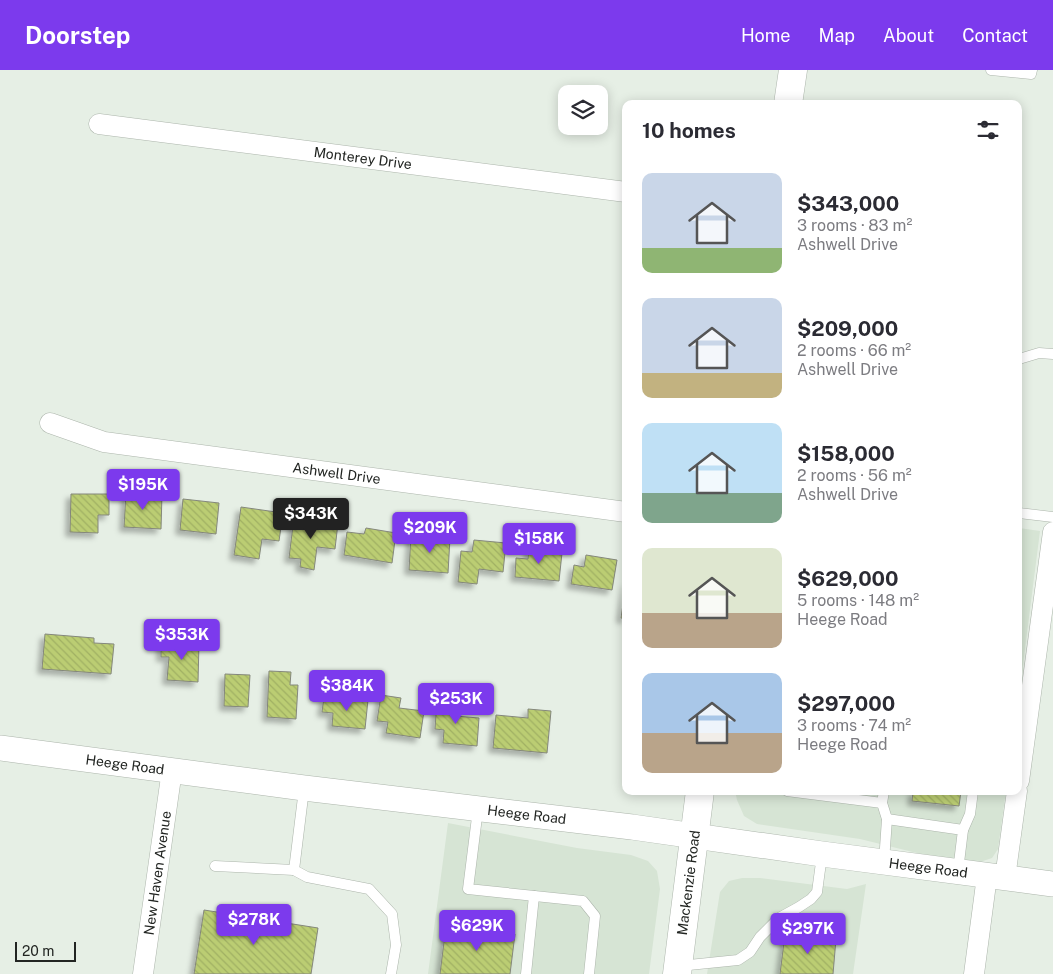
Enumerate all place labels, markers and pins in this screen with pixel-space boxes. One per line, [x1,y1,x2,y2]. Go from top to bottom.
pin: $195K [108,468,178,511]
pin: $343K [276,498,346,540]
pin: $209K [395,512,465,554]
pin: $158K [504,522,574,565]
pin: $353K [147,618,217,661]
pin: $384K [312,670,382,712]
pin: $253K [421,682,491,725]
pin: $278K [219,904,289,946]
pin: $629K [442,910,512,952]
pin: $297K [773,912,843,955]

